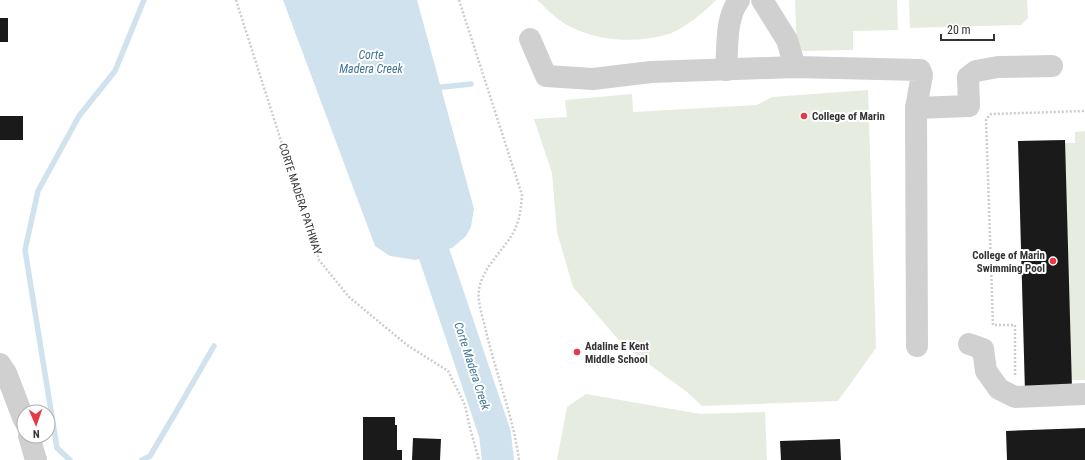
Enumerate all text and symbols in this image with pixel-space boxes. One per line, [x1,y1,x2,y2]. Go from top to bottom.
scale bar [941,16,994,42]
text: 20 m [947,23,971,37]
water label: Corte Madera Creek [339,48,403,76]
place label: College of Marin [812,110,885,123]
marker: College of Marin [799,111,809,121]
street label: CORTE MADERA PATHWAY [276,142,324,257]
place label: College of Marin Swimming Pool [972,249,1045,275]
marker: College of Marin Swimming Pool [1048,256,1058,266]
water label: Corte Madera Creek [451,320,493,412]
place label: Adaline E Kent Middle School [585,340,650,366]
marker: Adaline E Kent Middle School [572,347,582,357]
north arrow [16,404,56,444]
text: N [32,427,40,440]

